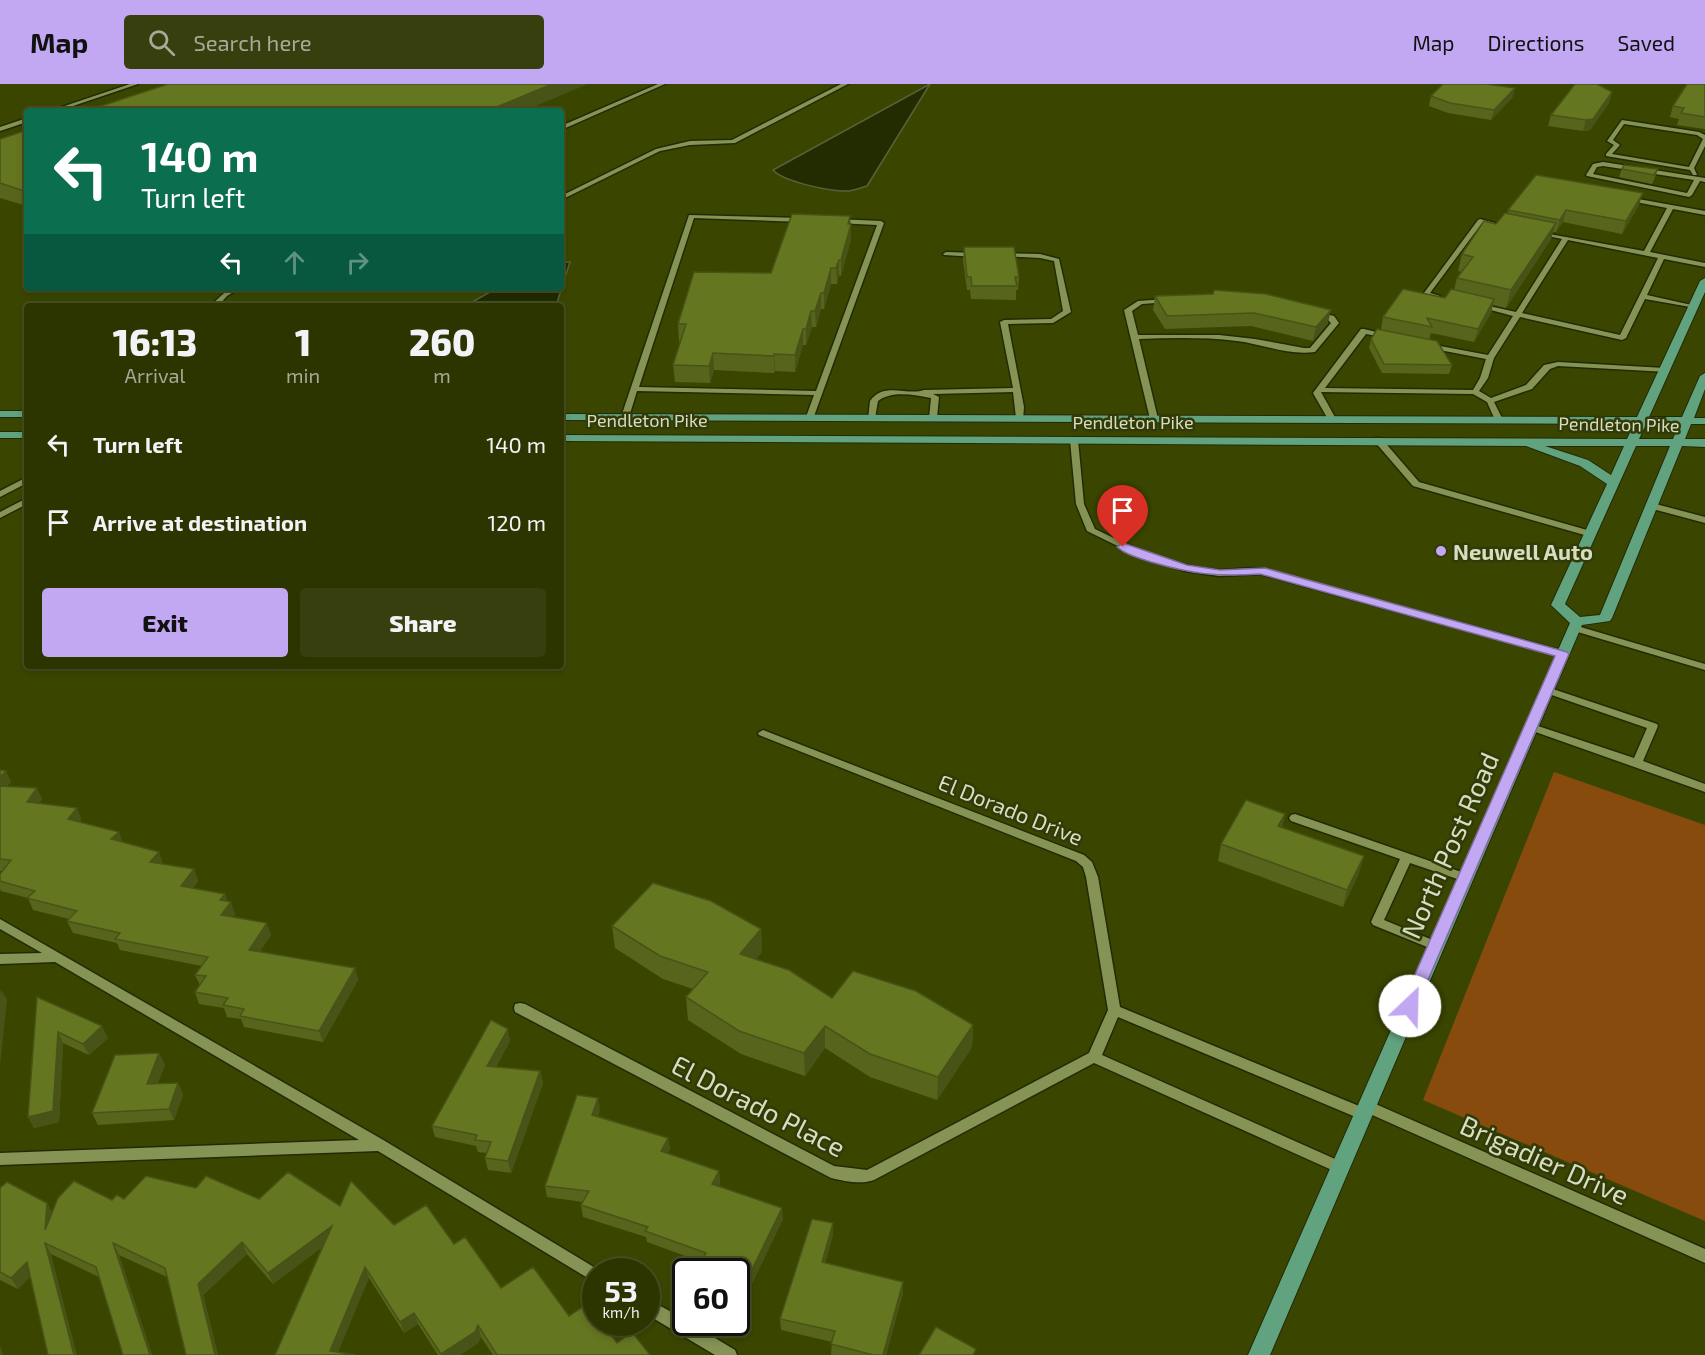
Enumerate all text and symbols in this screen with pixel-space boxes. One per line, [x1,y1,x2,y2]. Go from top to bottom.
search box [124,15,544,69]
text: Map [30,25,88,59]
icon: search [145,26,178,59]
text: Search here [193,29,312,55]
text: Map [1412,30,1455,55]
text: Directions [1488,30,1584,55]
text: Saved [1617,30,1675,55]
text: 140 m [141,130,258,180]
icon: left [42,132,120,210]
text: Turn left [141,181,245,213]
icon: left [215,246,248,279]
icon: ahead [278,246,311,279]
icon: right [341,246,374,279]
text: 16:13 [113,320,197,363]
text: 1 [295,320,311,363]
text: 260 [409,320,475,363]
text: Arrival [125,363,185,387]
text: min [286,363,320,387]
text: m [433,363,451,387]
street label: Pendleton Pike [586,409,708,431]
street label: Pendleton Pike [1072,411,1194,433]
street label: Pendleton Pike [1558,412,1680,436]
icon: left [42,428,75,461]
text: Turn left [93,431,182,457]
text: 140 m [486,431,546,457]
pin [1097,485,1148,547]
icon: arrive [1106,494,1139,527]
icon: arrive [42,506,75,539]
text: Arrive at destination [93,509,307,535]
text: 120 m [487,509,546,535]
place label: Neuwell Auto [1453,538,1593,564]
marker: Neuwell Auto [1434,544,1448,558]
button: Exit [42,588,288,657]
button: Share [300,588,546,657]
street label: North Post Road [1394,747,1504,943]
street label: El Dorado Drive [935,768,1087,850]
position arrow [1378,974,1442,1038]
street label: El Dorado Place [667,1048,851,1162]
street label: Brigadier Drive [1455,1108,1634,1211]
speed limit sign: 60 [672,1258,750,1336]
text: 53 [604,1272,638,1308]
text: km/h [602,1303,640,1321]

